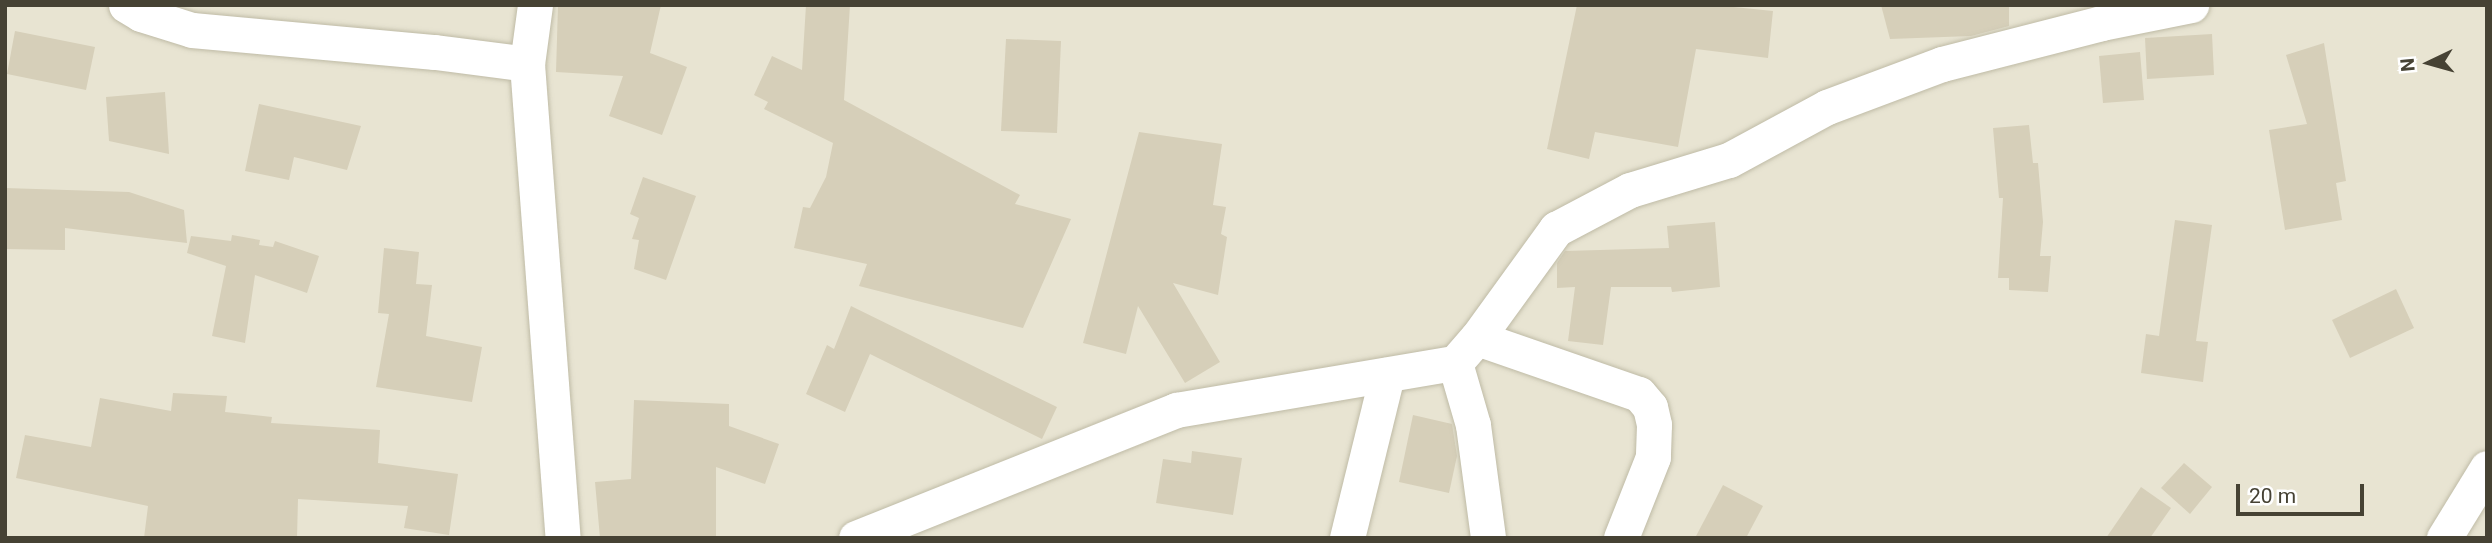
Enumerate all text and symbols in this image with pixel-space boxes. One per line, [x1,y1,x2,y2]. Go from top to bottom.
north arrow [2394,28,2464,98]
text: N [2396,57,2420,73]
scale bar [2240,470,2368,514]
text: 20 m [2249,484,2296,508]

